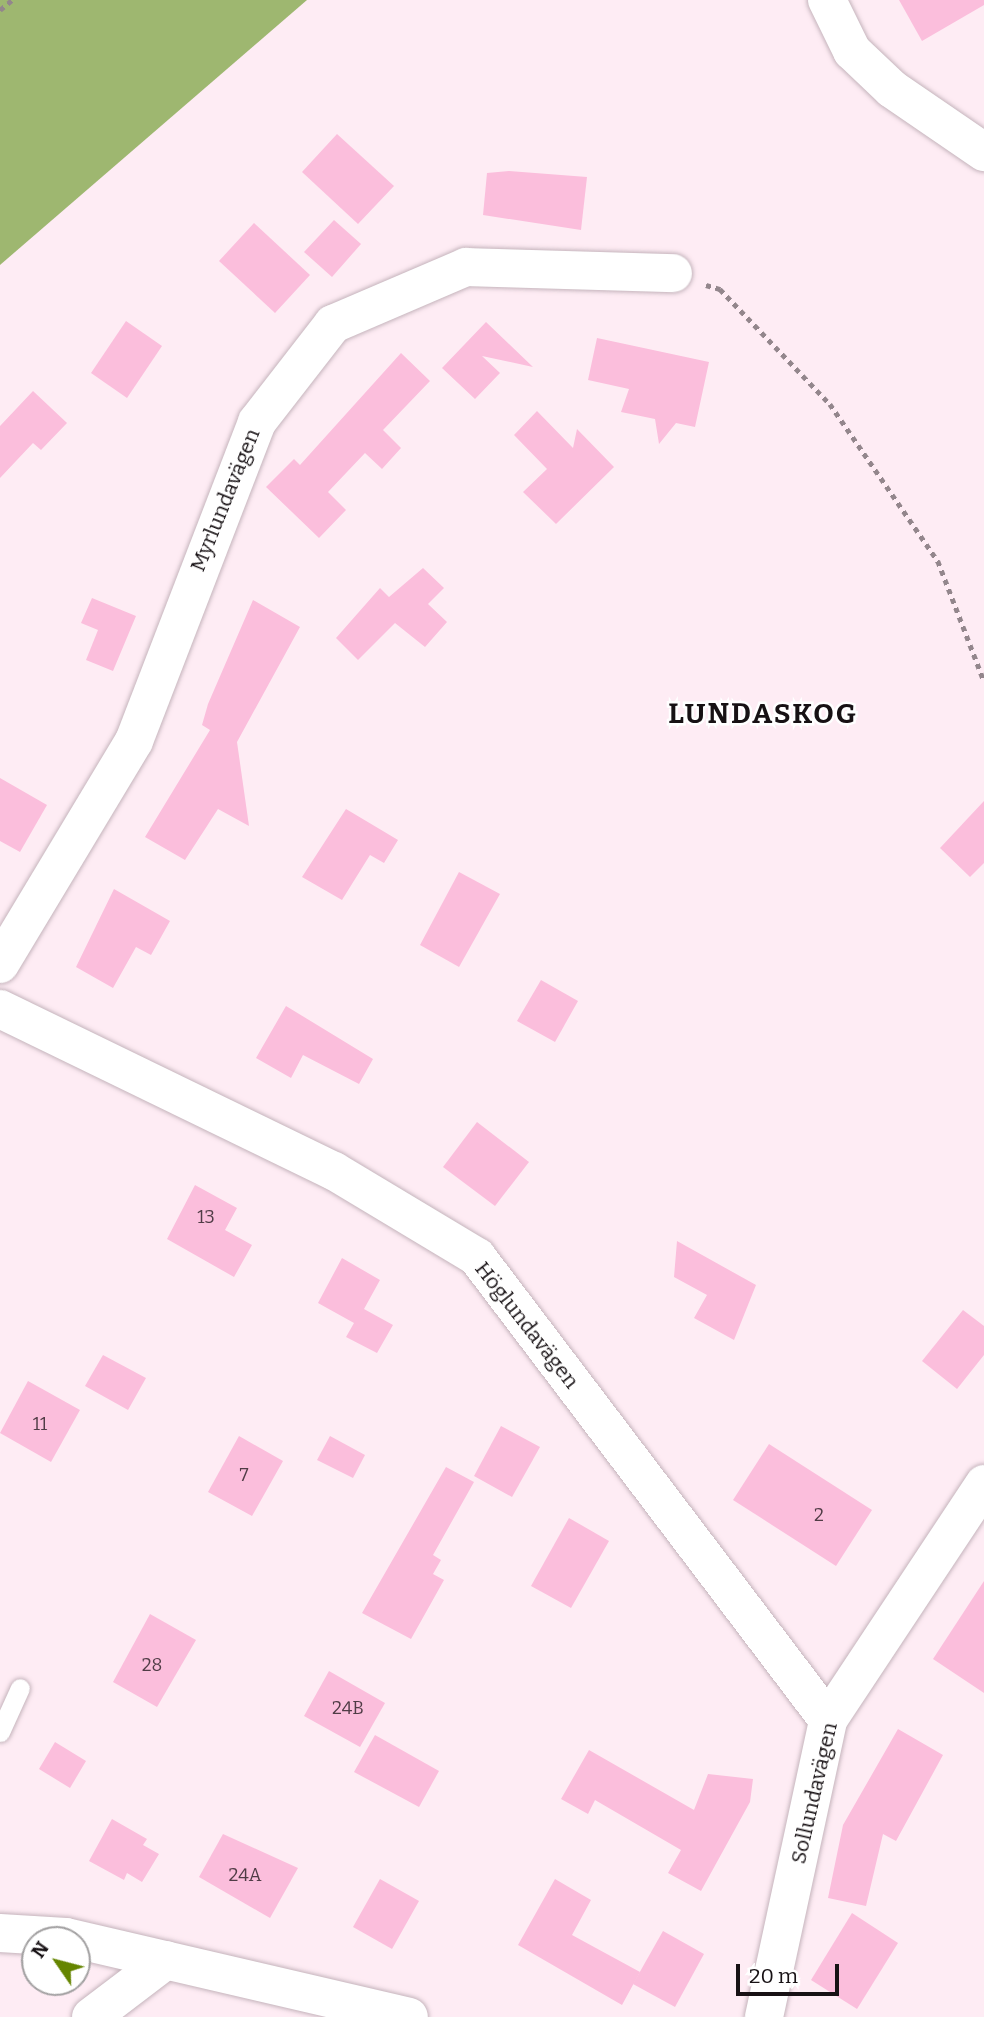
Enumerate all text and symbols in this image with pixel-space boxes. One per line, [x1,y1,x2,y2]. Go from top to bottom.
street label: Myrlundavägen [185,425,265,575]
district label: LUNDASKOG [669,697,857,731]
house number: 13 [197,1206,215,1228]
street label: Höglundavägen [470,1257,584,1393]
house number: 11 [33,1413,47,1435]
house number: 7 [239,1464,249,1486]
house number: 2 [814,1504,824,1526]
house number: 28 [142,1654,162,1676]
house number: 24B [332,1697,364,1719]
street label: Sollundavägen [785,1720,843,1866]
house number: 24A [228,1864,262,1886]
north arrow [21,1926,91,1996]
text: N [26,1937,54,1962]
scale bar [739,1951,842,1995]
text: 20 m [749,1963,798,1989]

